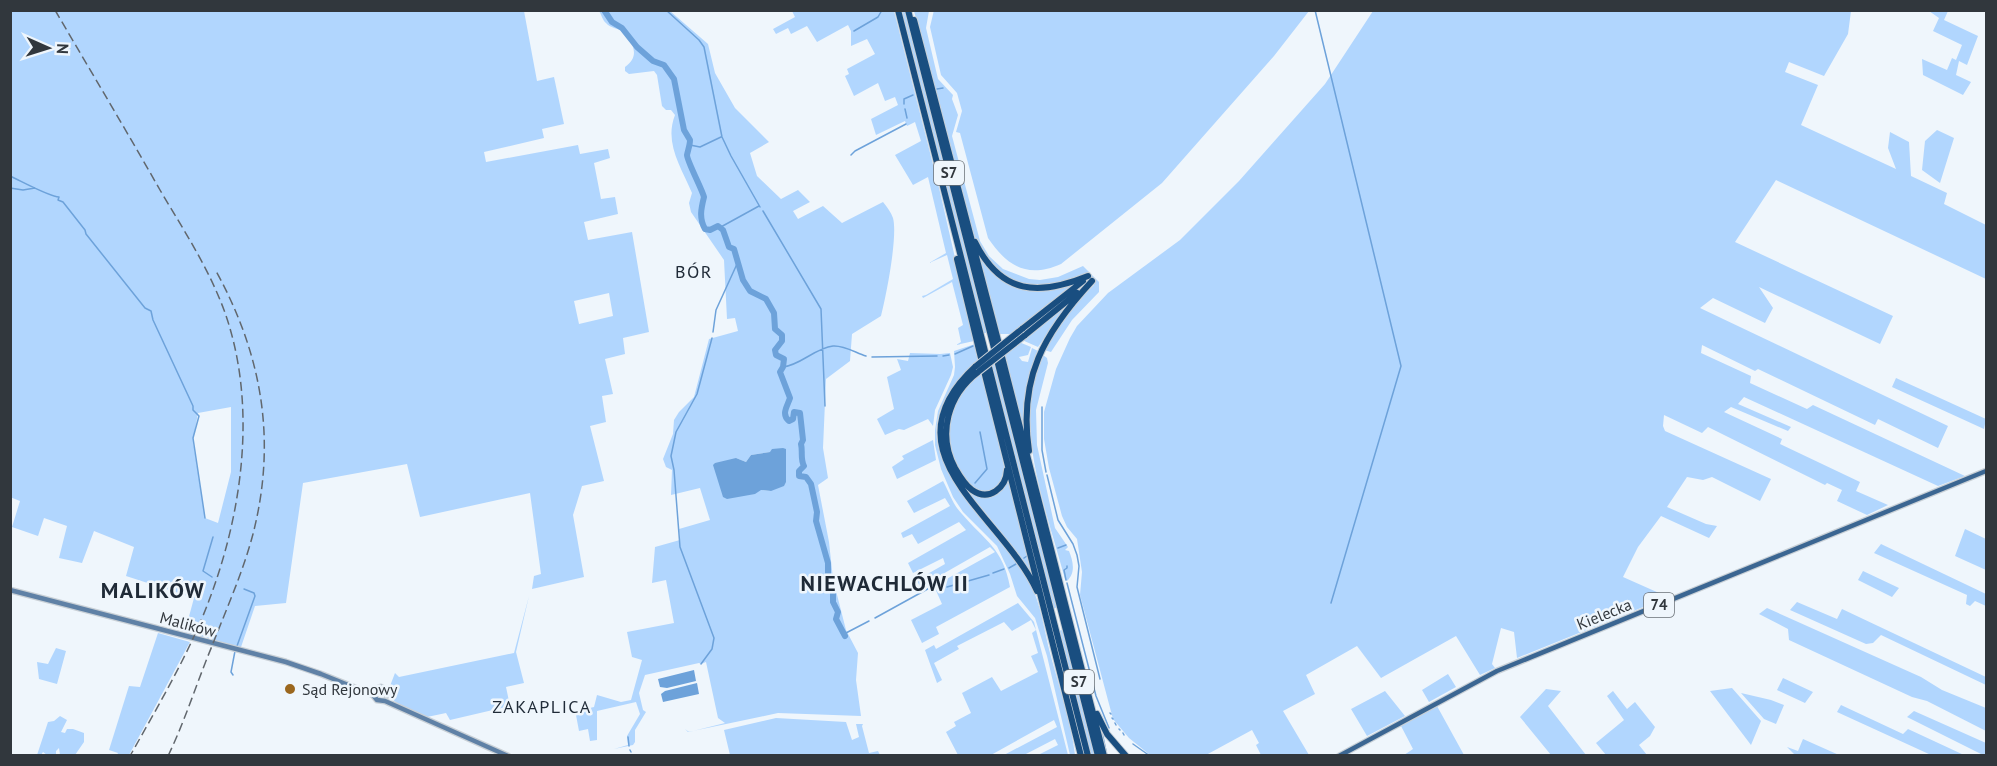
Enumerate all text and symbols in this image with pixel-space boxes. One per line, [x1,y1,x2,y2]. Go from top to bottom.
north arrow [18,18,78,78]
text: N [53,43,73,55]
road number: S7 [934,161,964,185]
district label: BÓR [675,260,713,283]
district label: NIEWACHLÓW II [801,569,969,597]
district label: MALIKÓW [101,576,205,604]
road number: 74 [1644,593,1674,617]
street label: Kielecka [1574,594,1634,634]
street label: Malików [158,607,218,641]
road number: S7 [1064,670,1094,694]
place label: Sąd Rejonowy [302,679,398,699]
marker: Sąd Rejonowy [283,682,297,696]
district label: ZAKAPLICA [492,695,592,718]

